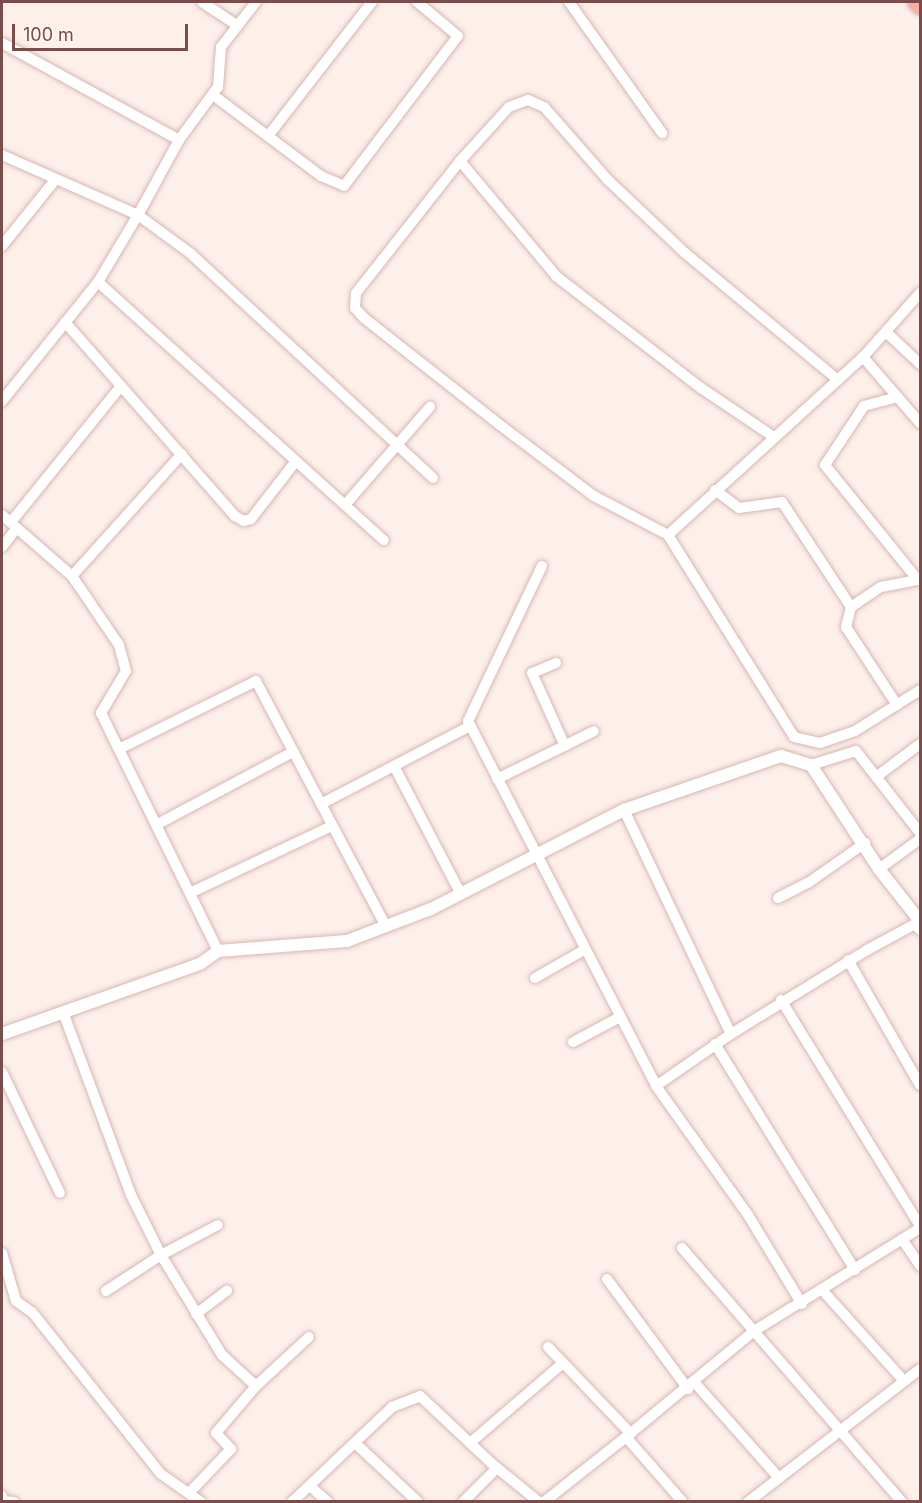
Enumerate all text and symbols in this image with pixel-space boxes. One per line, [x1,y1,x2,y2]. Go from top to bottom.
scale bar [15,12,190,50]
text: 100 m [23,24,74,45]

